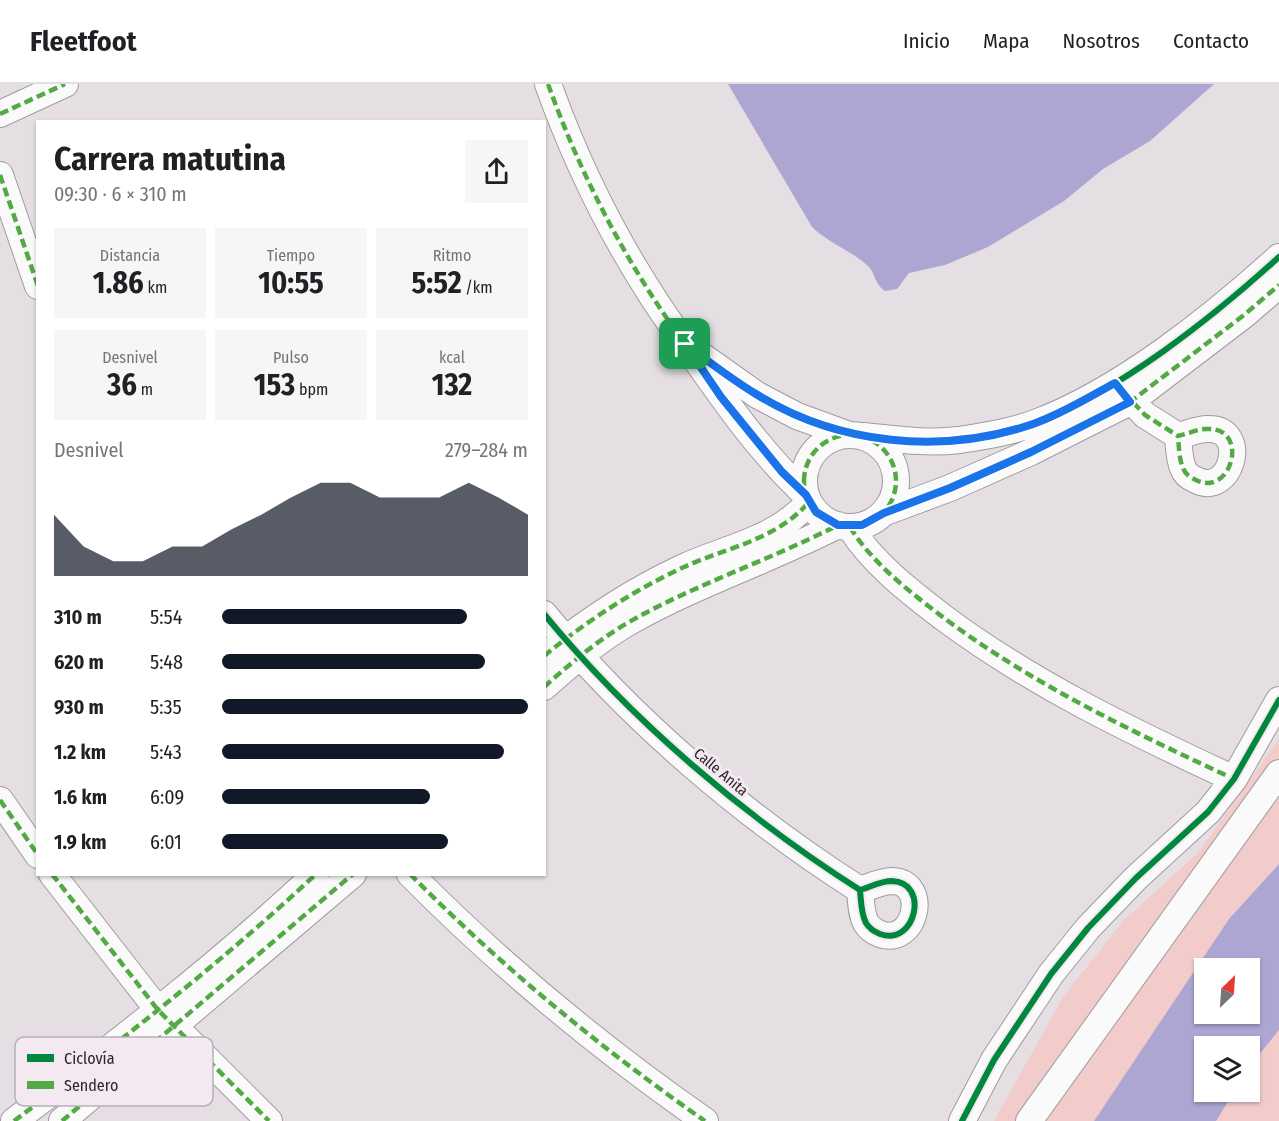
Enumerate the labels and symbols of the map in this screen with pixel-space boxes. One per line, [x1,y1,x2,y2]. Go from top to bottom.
pin [659,318,710,369]
street label: Calle Anita [690,744,752,800]
north arrow [1194,958,1260,1024]
legend [15,1037,213,1106]
text: Ciclovía [64,1049,115,1068]
text: Sendero [64,1076,118,1095]

